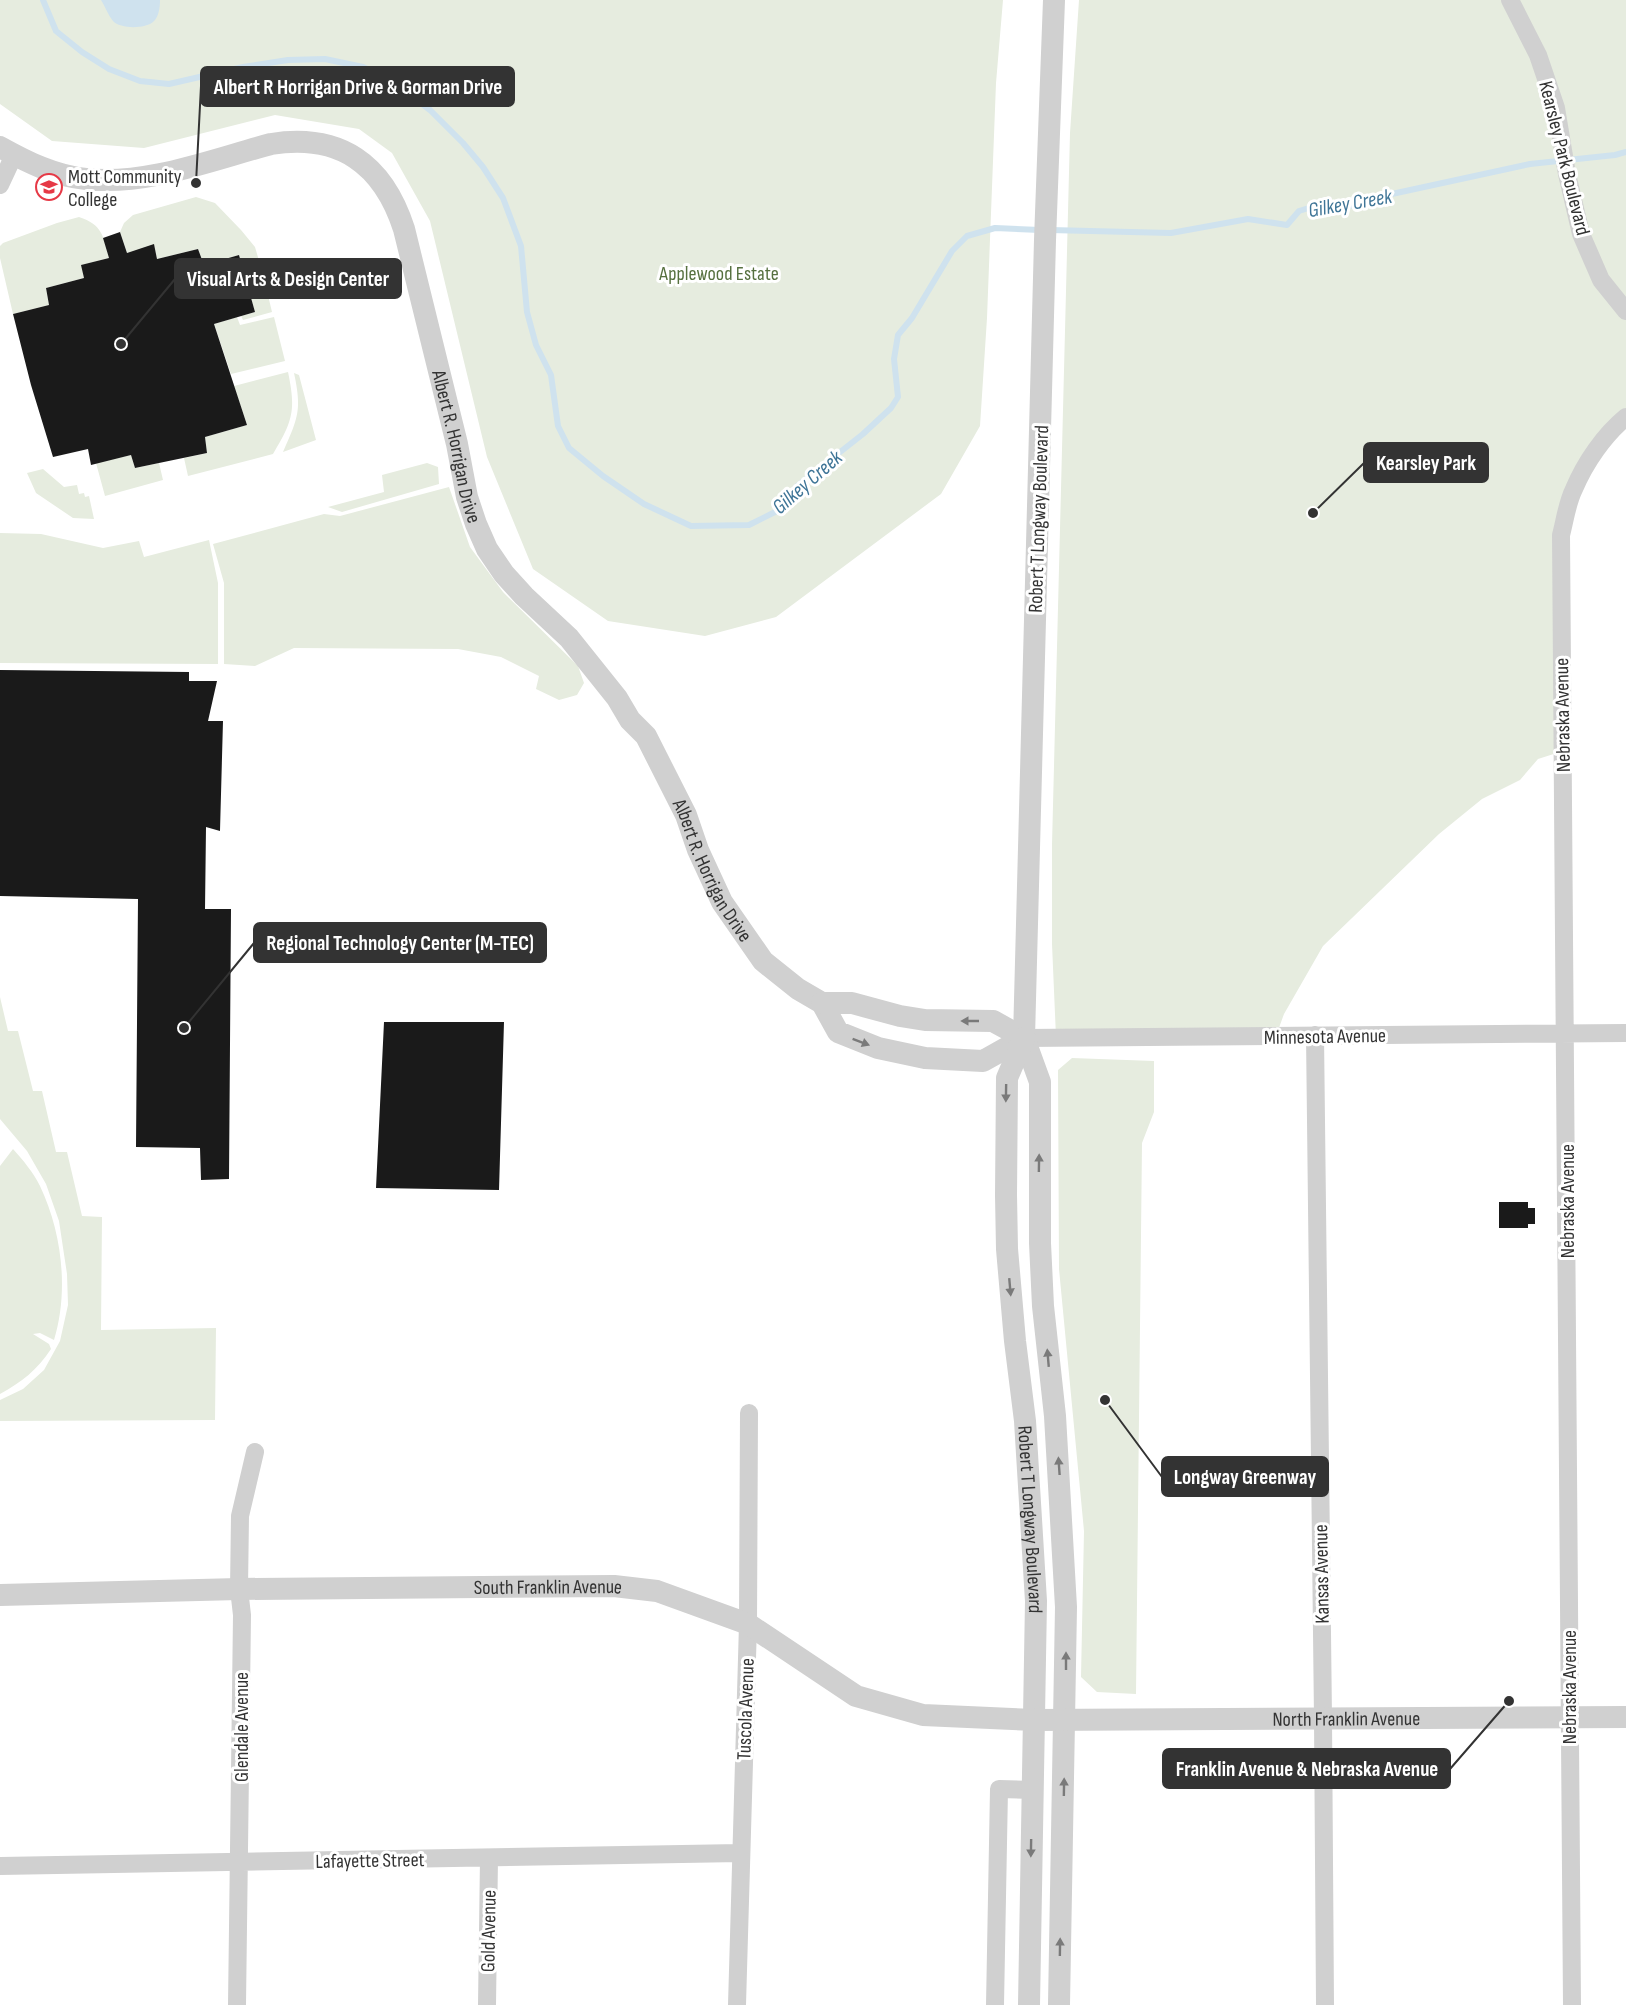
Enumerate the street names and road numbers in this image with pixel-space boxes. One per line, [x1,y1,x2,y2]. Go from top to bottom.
street label: Kearsley Park Boulevard [1533,79,1595,238]
street label: Albert R. Horrigan Drive [426,367,486,526]
street label: Robert T Longway Boulevard [1024,425,1054,613]
street label: Nebraska Avenue [1550,658,1576,772]
street label: Albert R. Horrigan Drive [666,794,757,947]
street label: Minnesota Avenue [1264,1024,1386,1050]
street label: Nebraska Avenue [1556,1144,1580,1258]
street label: Robert T Longway Boulevard [1012,1425,1047,1613]
street label: Kansas Avenue [1309,1524,1335,1624]
street label: South Franklin Avenue [474,1575,623,1600]
street label: Nebraska Avenue [1558,1630,1582,1744]
street label: Tuscola Avenue [732,1658,760,1760]
street label: Glendale Avenue [230,1672,254,1782]
street label: North Franklin Avenue [1272,1707,1420,1732]
street label: Lafayette Street [315,1848,425,1874]
street label: Gold Avenue [476,1890,502,1972]

